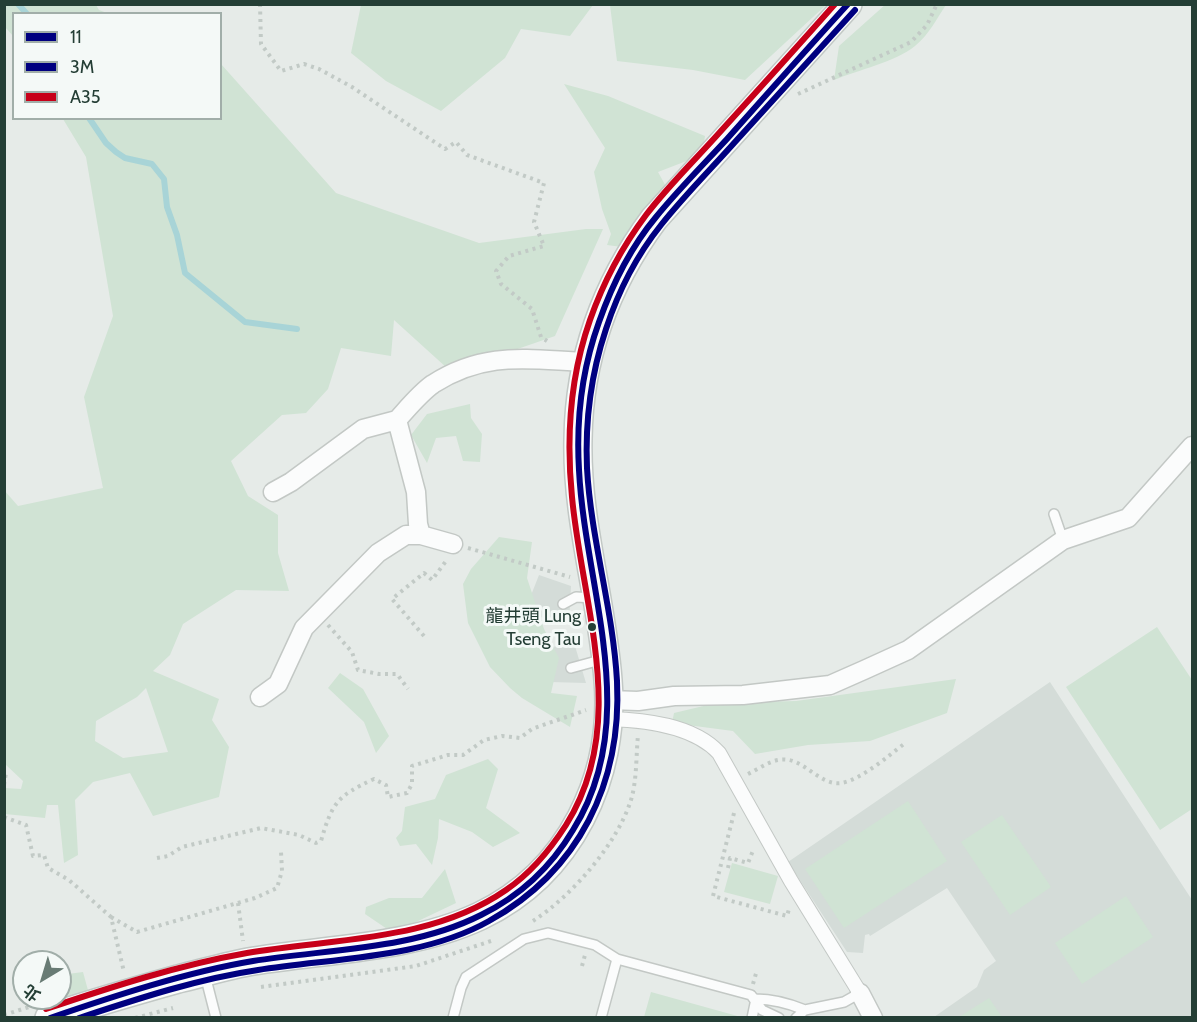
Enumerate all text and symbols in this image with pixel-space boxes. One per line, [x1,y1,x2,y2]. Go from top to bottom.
legend [12,12,222,120]
text: 11 [70,26,82,48]
text: 3M [70,56,94,78]
text: A35 [70,86,101,108]
place label: 龍井頭 Lung Tseng Tau [486,606,581,648]
marker: 龍井頭 Lung Tseng Tau [586,621,598,633]
north arrow [12,950,72,1010]
text: 北 [20,981,44,1005]

